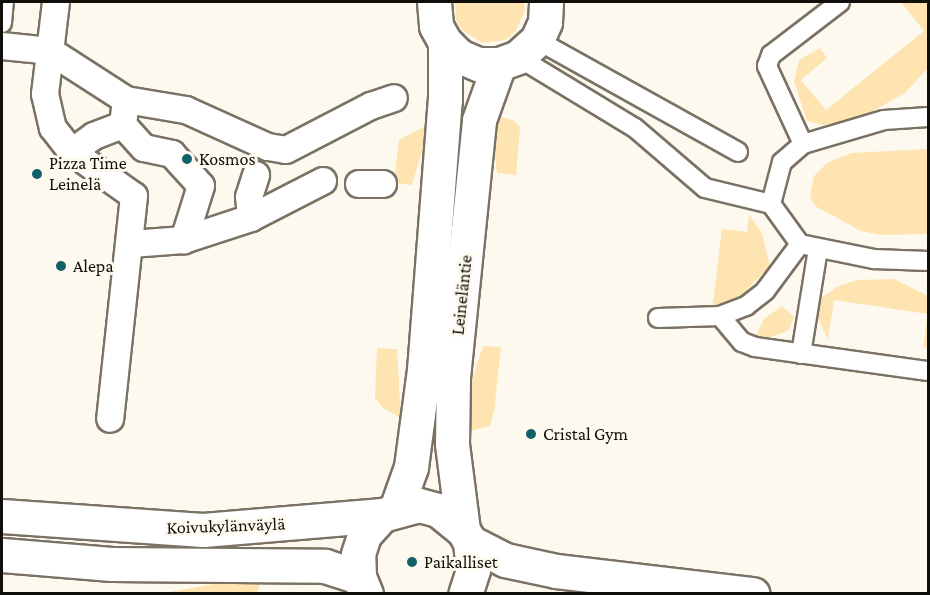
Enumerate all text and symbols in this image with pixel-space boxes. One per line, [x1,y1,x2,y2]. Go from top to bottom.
place label: Kosmos [199,148,256,170]
marker: Kosmos [180,152,194,166]
place label: Pizza Time Leinelä [49,153,127,195]
marker: Pizza Time Leinelä [30,167,44,181]
street label: Leineläntie [447,254,477,336]
place label: Alepa [73,255,114,277]
marker: Alepa [54,259,68,273]
place label: Cristal Gym [543,423,628,445]
marker: Cristal Gym [524,427,538,441]
street label: Koivukylänväylä [166,513,286,539]
place label: Paikalliset [424,551,498,573]
marker: Paikalliset [405,555,419,569]

